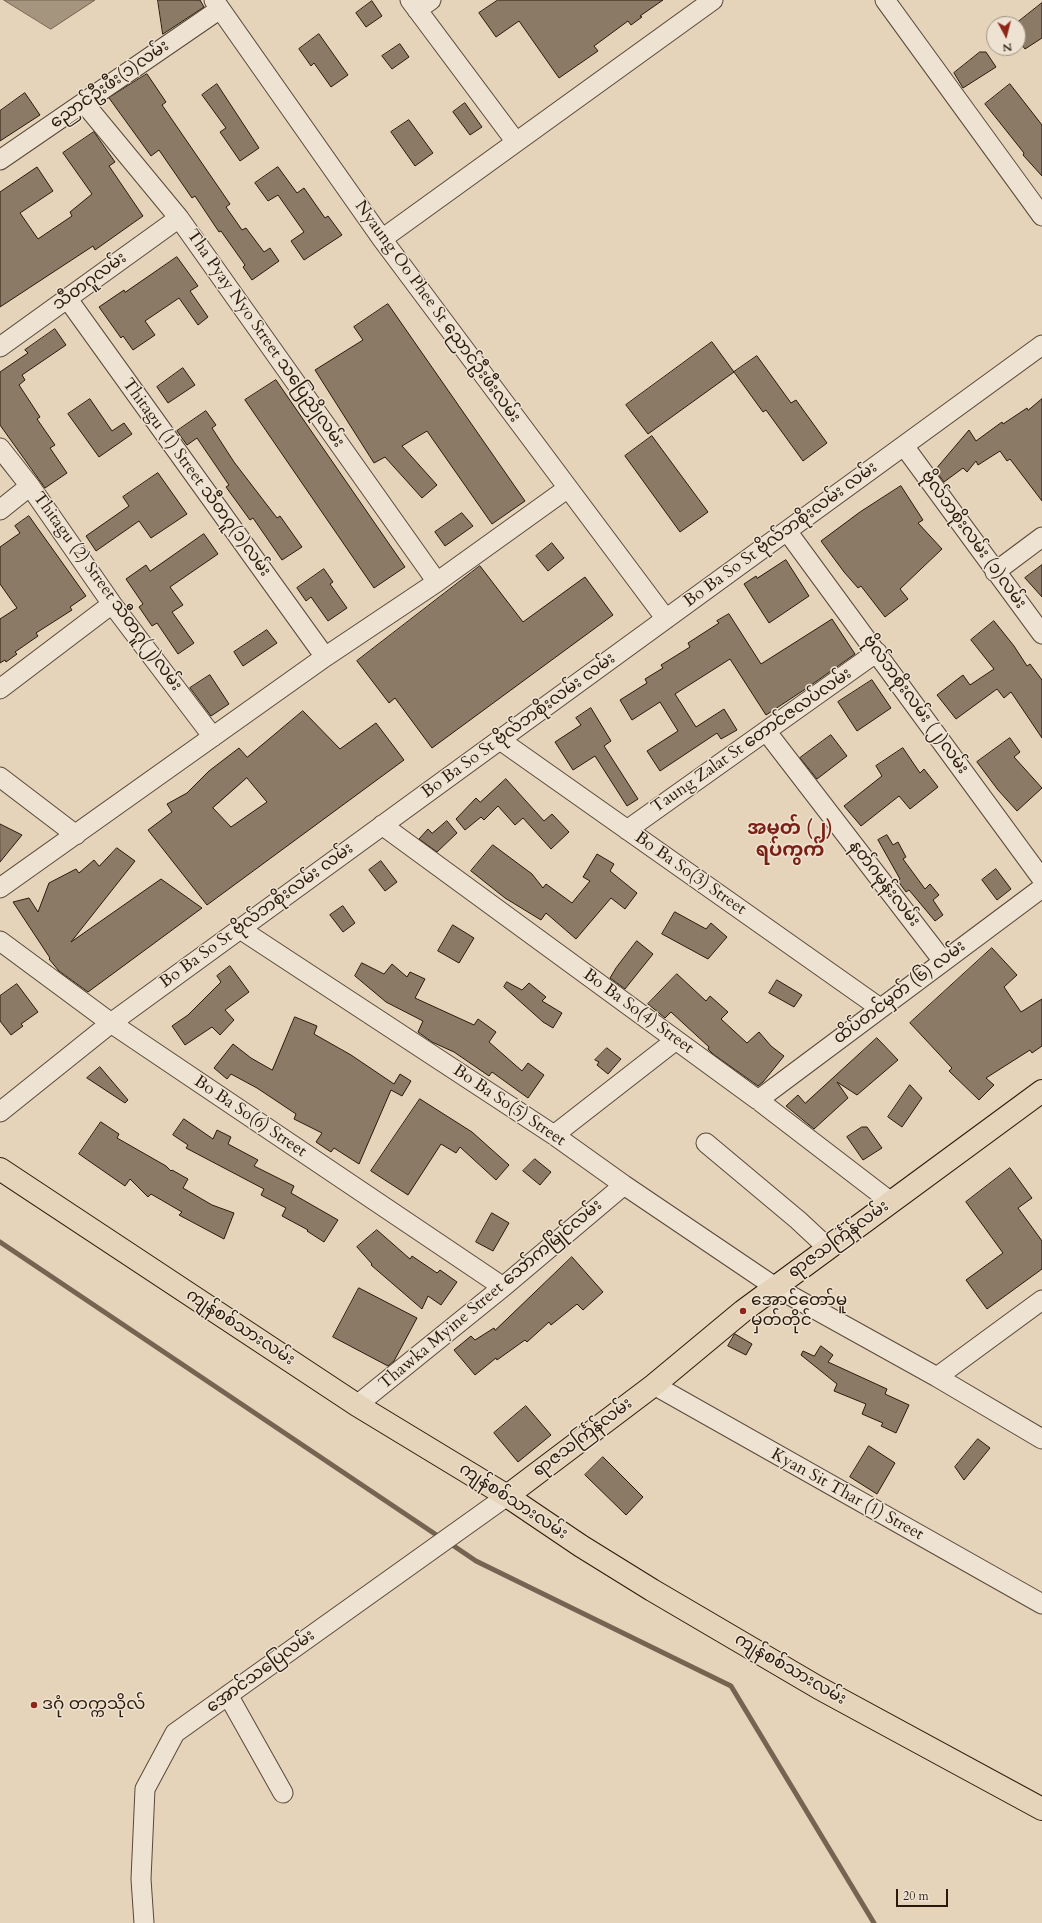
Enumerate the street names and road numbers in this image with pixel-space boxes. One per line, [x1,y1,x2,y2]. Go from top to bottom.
street label: ညောင်ဦးဖီး(၁)လမ်း [47,36,173,134]
street label: Nyaung Oo Phee St ညောင်ဦးဖီးလမ်း [350,197,524,427]
street label: Tha Pyay Nyo Street သပြေညိုလမ်း [182,226,348,452]
street label: သီတဂူလမ်း [49,248,131,316]
street label: Thitagu (1) Street သီတဂူ(၁)လမ်း [117,375,275,581]
street label: Bo Ba So St ဗိုလ်ဘစိုးလမ်း လမ်း [680,458,882,612]
street label: ဗိုလ်ဘစိုးလမ်း (၁)လမ်း [916,467,1030,613]
street label: Thitagu (2) Street သီတဂူ(၂)လမ်း [28,489,186,695]
street label: ဗိုလ်ဘစိုးလမ်း (၂)လမ်း [858,631,972,779]
street label: Bo Ba So St ဗိုလ်ဘစိုးလမ်း လမ်း [418,649,620,803]
street label: Taung Zalat St တောင်ဇလပ်လမ်း [648,664,856,818]
street label: Bo Ba So(3) Street [630,828,750,920]
street label: နတ်ဂမုန်းလမ်း [844,837,924,931]
street label: Bo Ba So St ဗိုလ်ဘစိုးလမ်း လမ်း [156,839,358,993]
street label: ထိပ်တင်မှတ် (၆) လမ်း [830,937,970,1049]
street label: Bo Ba So(4) Street [579,965,697,1059]
street label: Bo Ba So(5) Street [449,1061,569,1151]
street label: Bo Ba So(6) Street [190,1072,310,1162]
street label: Thawka Myine Street သော်ကမြိုင်လမ်း [375,1196,607,1394]
street label: ရာဇသင်္ကြန်လမ်း [785,1197,893,1283]
street label: ကျန်စစ်သားလမ်း [182,1285,298,1371]
street label: ရာဇသင်္ကြန်လမ်း [529,1394,637,1482]
street label: Kyan Sit Thar (1) Street [767,1445,927,1545]
street label: ကျန်စစ်သားလမ်း [455,1459,571,1545]
street label: အောင်သပြေလမ်း [203,1626,319,1718]
street label: ကျန်စစ်သားလမ်း [731,1630,849,1710]

